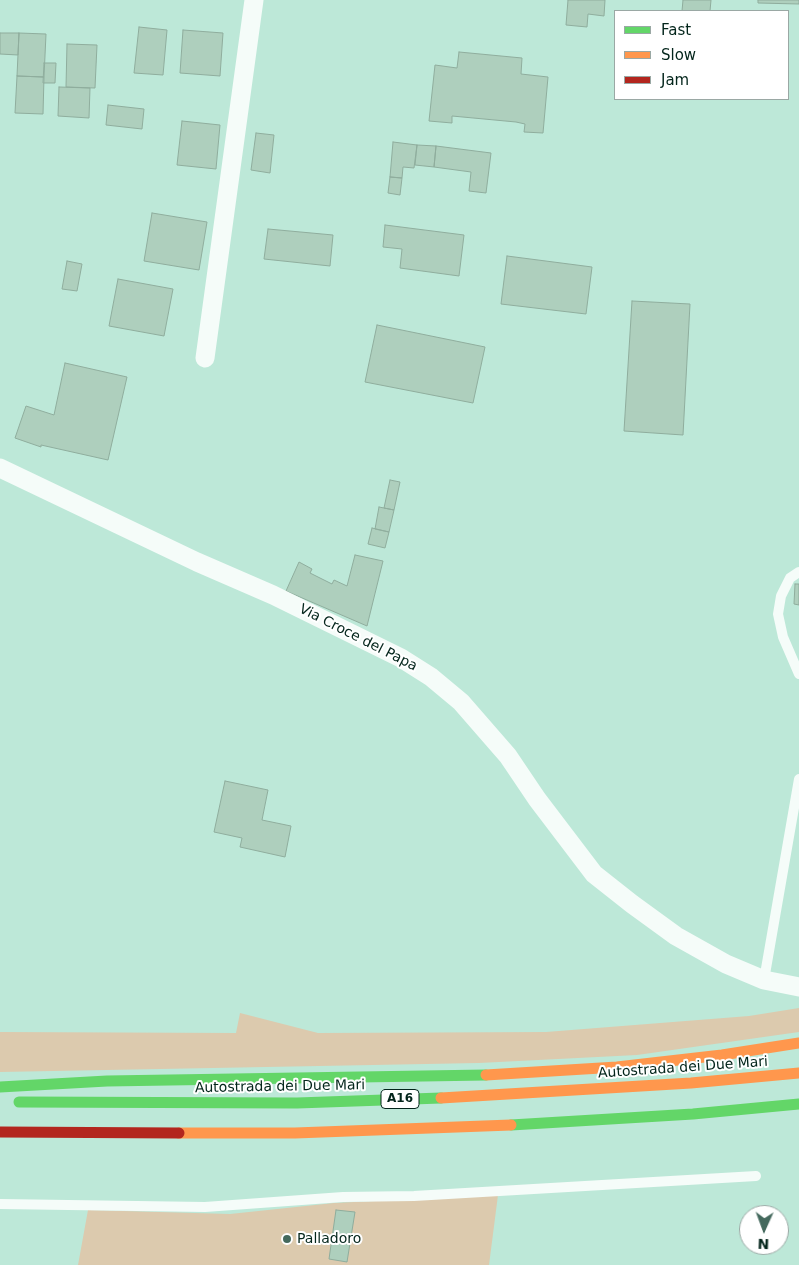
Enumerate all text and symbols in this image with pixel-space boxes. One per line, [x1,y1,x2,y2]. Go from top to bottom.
legend [614,10,789,100]
text: Fast [661,21,691,39]
text: Slow [661,46,696,64]
text: Jam [661,71,689,89]
street label: Via Croce del Papa [296,601,420,675]
street label: Autostrada dei Due Mari [597,1054,769,1082]
street label: Autostrada dei Due Mari [195,1077,365,1097]
road number: A16 [381,1090,419,1108]
north arrow [739,1205,789,1255]
place label: Palladoro [297,1231,361,1247]
marker: Palladoro [281,1233,293,1245]
text: N [757,1236,770,1252]

